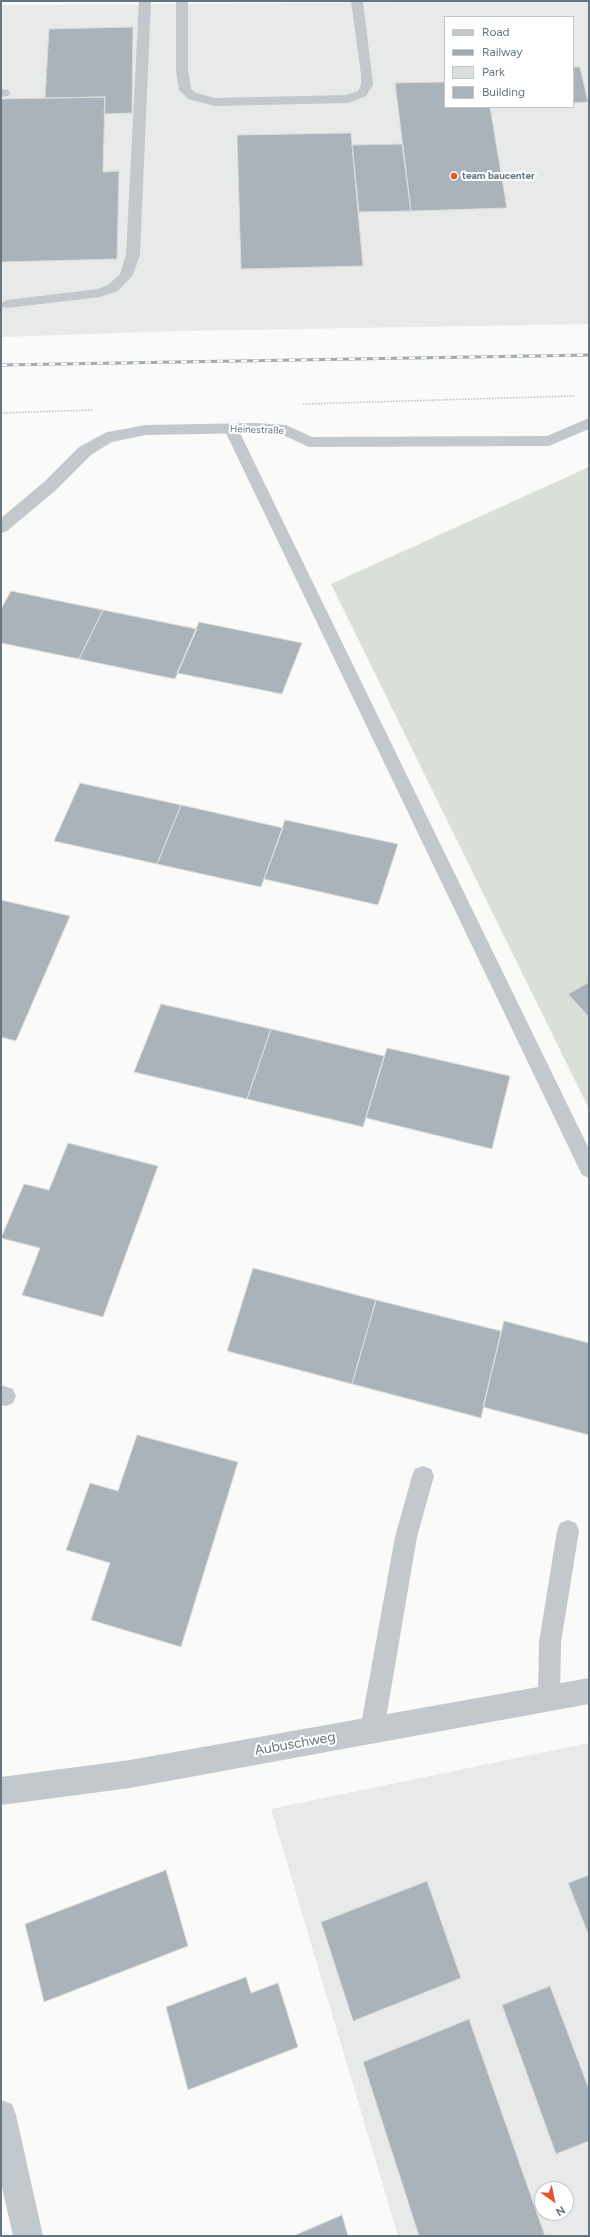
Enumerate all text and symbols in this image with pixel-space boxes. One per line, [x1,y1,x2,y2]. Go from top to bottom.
legend [444,16,574,108]
text: Road [482,25,510,39]
text: Railway [482,45,523,59]
text: Park [482,65,505,79]
text: Building [482,85,525,99]
place label: team baucenter [462,170,535,182]
marker: team baucenter [449,171,459,181]
street label: Heinestraße [230,423,284,437]
street label: Aubuschweg [253,1729,337,1759]
north arrow [534,2181,574,2221]
text: N [553,2203,567,2218]

